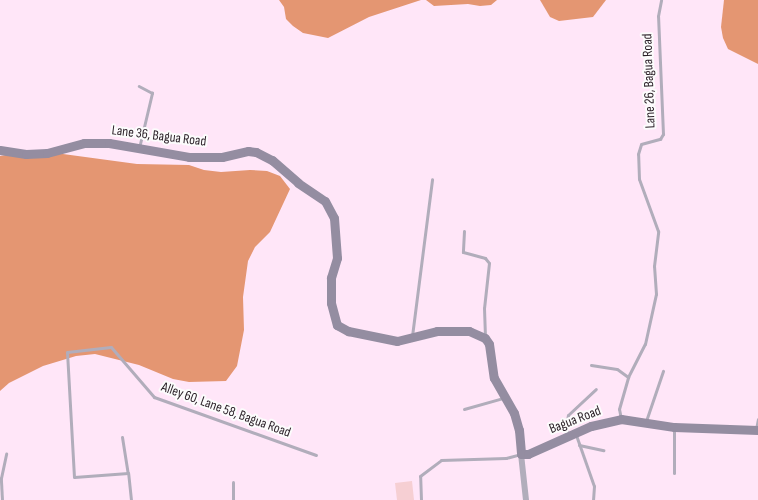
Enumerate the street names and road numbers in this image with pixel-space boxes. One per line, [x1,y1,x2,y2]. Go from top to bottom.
street label: Lane 26, Bagua Road [639,33,659,129]
street label: Lane 36, Bagua Road [111,122,207,150]
street label: Alley 60, Lane 58, Bagua Road [159,379,293,441]
street label: Bagua Road [547,402,603,438]

